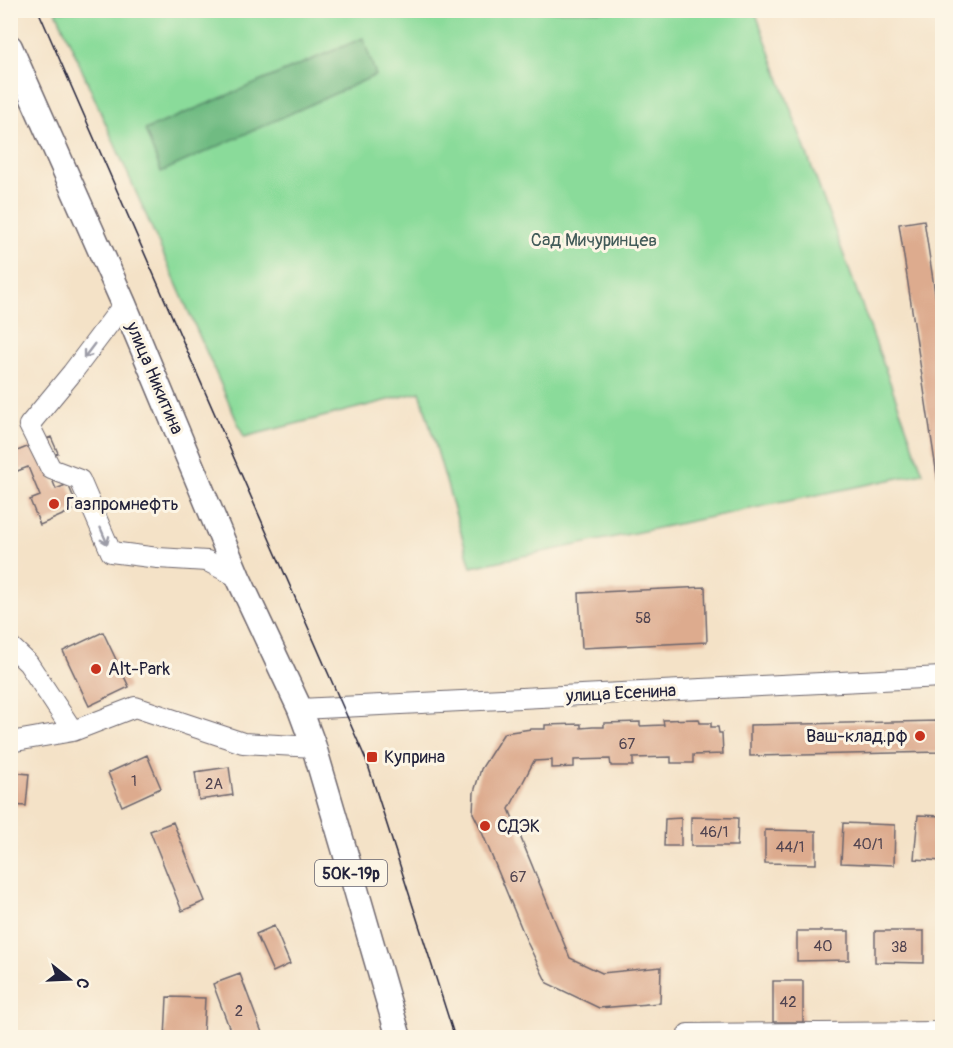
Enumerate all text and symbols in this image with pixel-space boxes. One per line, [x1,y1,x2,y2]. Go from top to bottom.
park label: Сад Мичуринцев [531,229,657,252]
street label: улица Никитина [120,318,189,438]
one-way arrow [83,343,96,359]
place label: Газпромнефть [66,493,179,516]
marker: Газпромнефть [47,497,61,511]
one-way arrow [99,527,110,545]
house number: 58 [635,609,651,628]
place label: Alt-Park [108,658,171,681]
marker: Alt-Park [89,662,103,676]
street label: улица Есенина [564,679,677,708]
place label: Ваш-клад.рф [806,725,908,748]
marker: Ваш-клад.рф [913,729,927,743]
house number: 67 [619,735,635,754]
place label: Куприна [384,746,445,769]
marker: Куприна [365,750,379,764]
house number: 1 [131,772,137,791]
house number: 2А [205,775,223,794]
place label: СДЭК [497,815,540,838]
marker: СДЭК [478,819,492,833]
house number: 46/1 [700,823,728,842]
house number: 40/1 [853,835,883,854]
house number: 44/1 [776,838,804,857]
road number: 50К-19р [315,860,387,886]
house number: 67 [510,868,526,887]
house number: 40 [814,937,832,956]
house number: 38 [891,938,907,957]
north arrow [39,949,99,1009]
text: С [71,976,93,991]
house number: 42 [779,993,797,1012]
house number: 2 [235,1002,243,1021]

